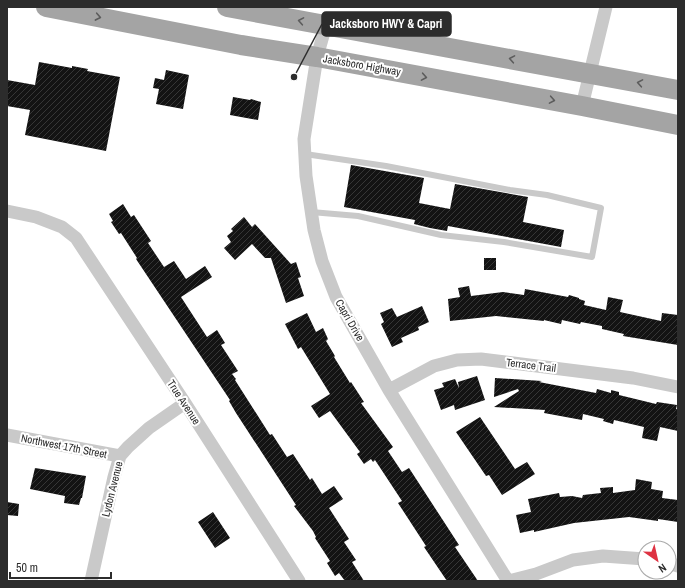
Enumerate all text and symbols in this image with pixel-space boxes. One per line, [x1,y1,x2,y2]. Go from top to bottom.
one-way arrow [94,12,101,21]
callout: Jacksboro HWY & Capri [322,12,451,36]
text: Jacksboro HWY & Capri [330,16,442,32]
one-way arrow [298,17,304,25]
street label: Jacksboro Highway [322,51,402,79]
one-way arrow [509,56,515,64]
one-way arrow [421,72,427,80]
one-way arrow [637,79,643,88]
one-way arrow [549,95,555,104]
street label: Capri Drive [332,297,368,343]
street label: Terrace Trail [505,355,557,375]
street label: True Avenue [164,377,204,427]
street label: Northwest 17th Street [20,431,109,461]
street label: Lydon Avenue [98,460,126,518]
north arrow [637,540,677,580]
scale bar [10,554,111,580]
text: 50 m [16,560,38,576]
text: N [656,561,669,576]

